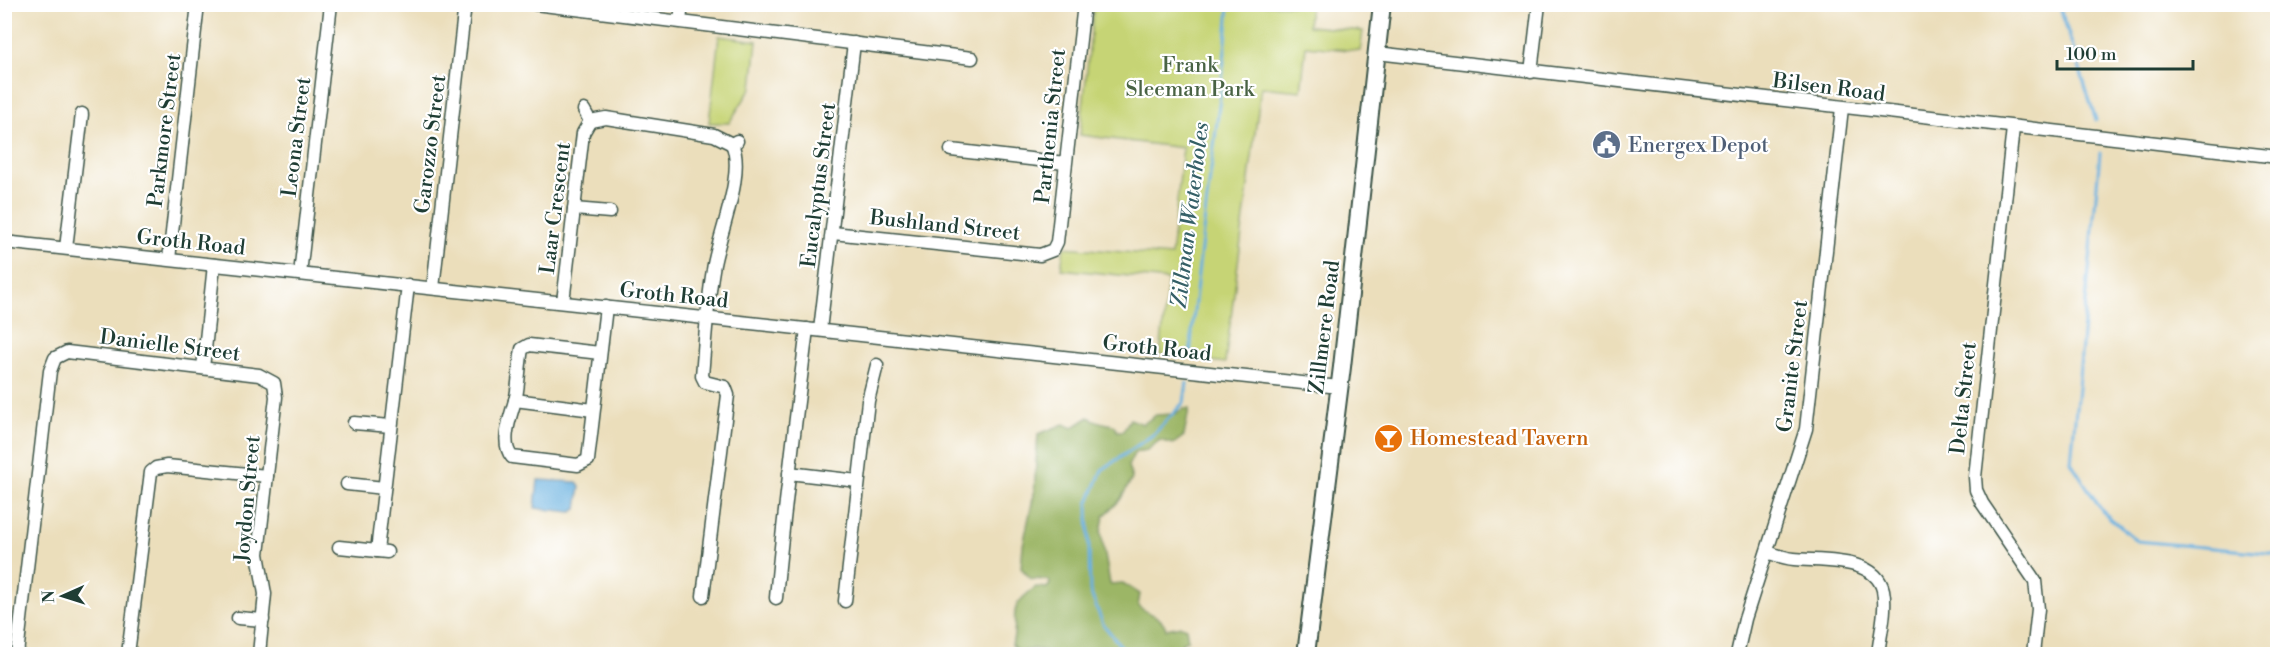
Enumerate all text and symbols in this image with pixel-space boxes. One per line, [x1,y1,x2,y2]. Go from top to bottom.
scale bar [2057,33,2194,71]
text: 100 m [2066,43,2117,66]
street label: Parthenia Street [1030,47,1072,205]
street label: Parkmore Street [143,51,187,209]
park label: Frank Sleeman Park [1125,53,1256,103]
street label: Bilsen Road [1770,68,1887,108]
street label: Garozzo Street [410,72,452,215]
street label: Leona Street [277,75,317,199]
street label: Eucalyptus Street [796,100,842,269]
water label: Zillman Waterholes [1166,121,1215,310]
public building icon: Energex Depot [1591,129,1623,161]
place label: Energex Depot [1628,133,1769,159]
street label: Laar Crescent [535,140,577,276]
street label: Bushland Street [867,205,1022,247]
street label: Groth Road [135,224,247,262]
street label: Zillmere Road [1304,259,1346,395]
street label: Groth Road [618,277,730,315]
street label: Granite Street [1772,298,1814,434]
street label: Danielle Street [98,324,242,368]
street label: Groth Road [1101,330,1213,368]
street label: Delta Street [1945,340,1983,456]
bar icon: Homestead Tavern [1373,422,1405,454]
place label: Homestead Tavern [1410,426,1589,452]
street label: Joydon Street [229,434,267,565]
north arrow [33,566,93,626]
text: N [39,590,59,604]

